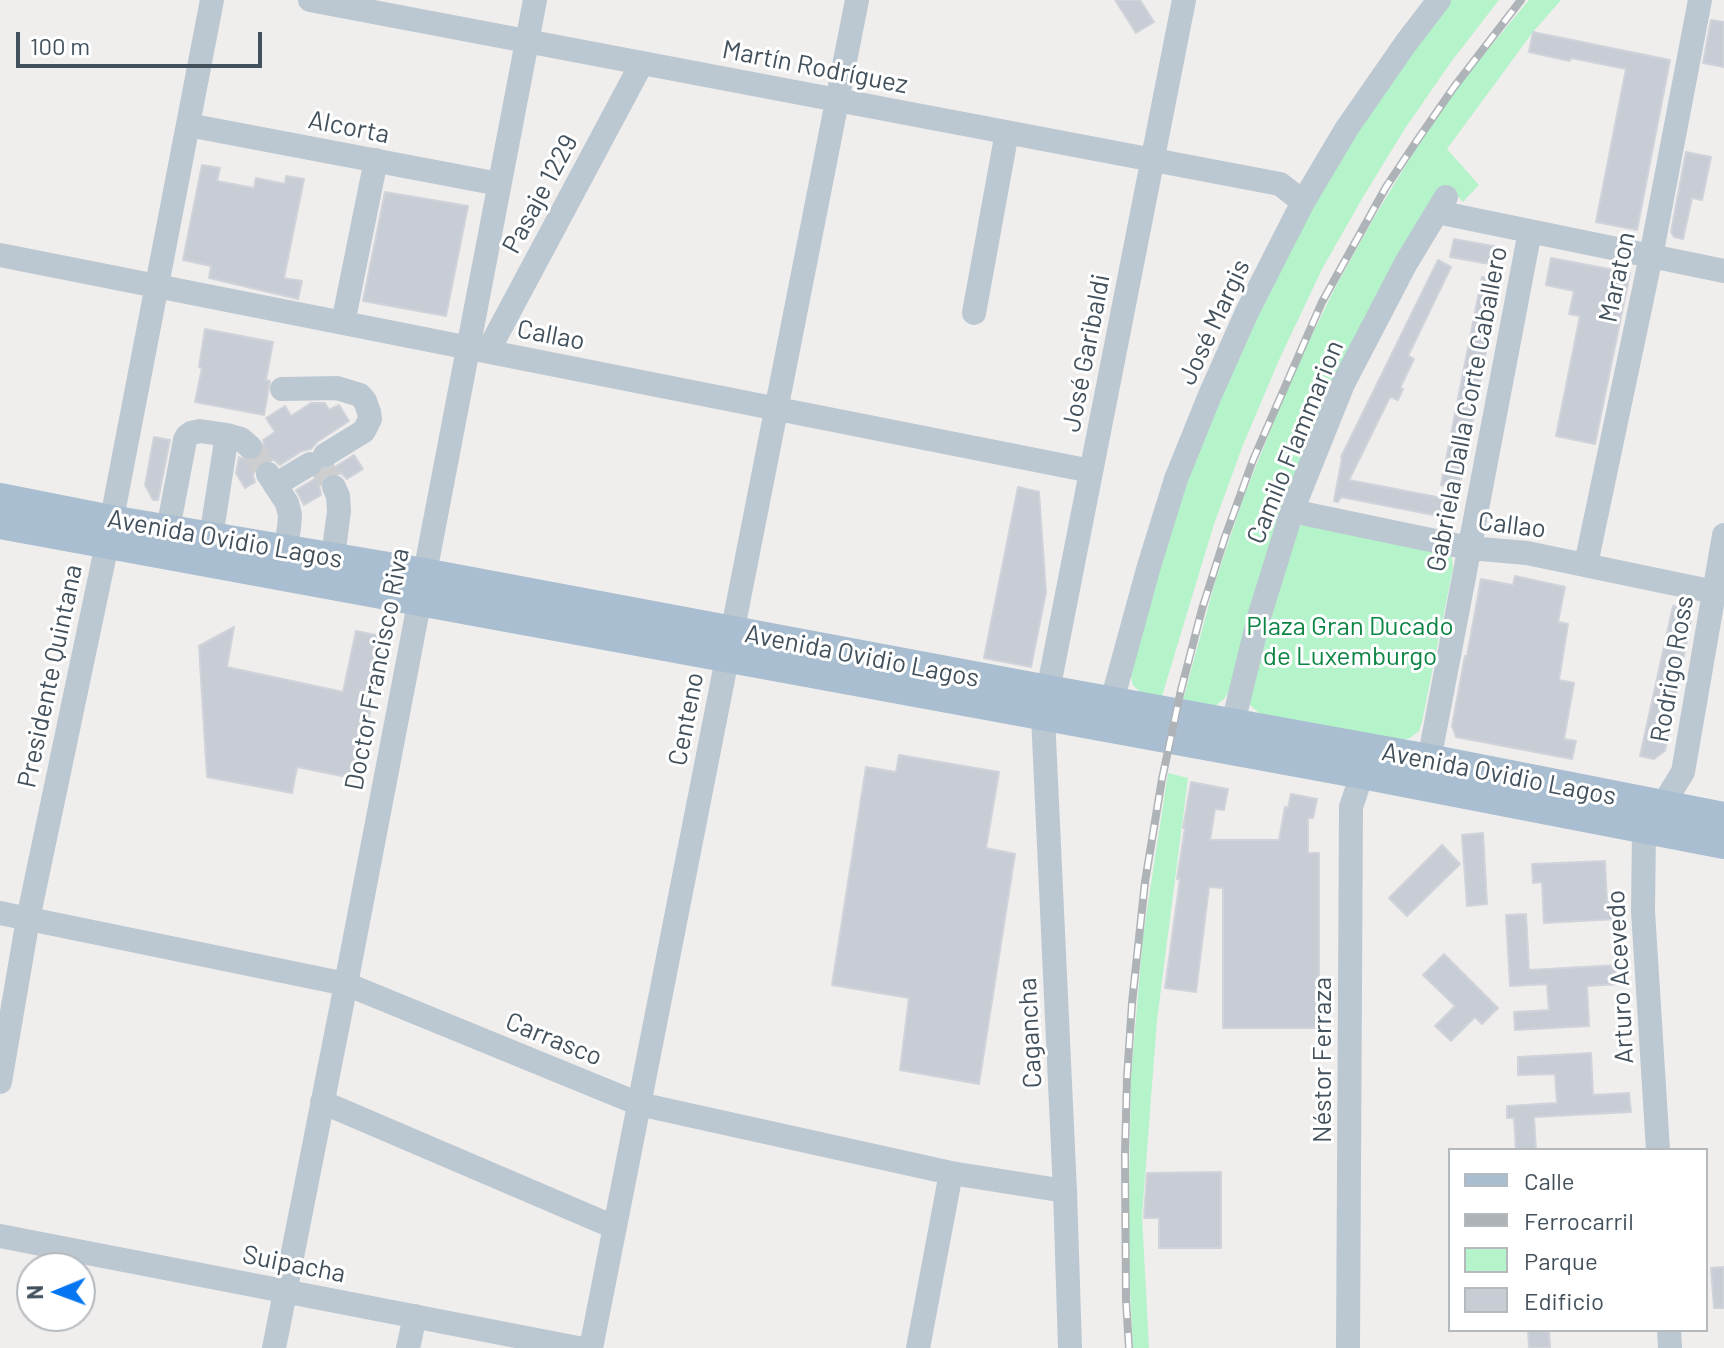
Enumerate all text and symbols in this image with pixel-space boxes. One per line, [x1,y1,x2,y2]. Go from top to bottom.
scale bar [20,16,266,66]
text: 100 m [30,31,90,60]
street label: Martín Rodríguez [720,34,910,100]
street label: Alcorta [306,104,392,150]
street label: Pasaje 1229 [496,129,584,259]
street label: Maraton [1592,229,1642,325]
street label: Gabriela Dalla Corte Caballero [1420,244,1514,574]
street label: José Margis [1171,254,1257,390]
street label: José Garibaldi [1055,271,1117,435]
street label: Callao [514,313,588,357]
street label: Camilo Flammarion [1240,336,1350,548]
street label: Avenida Ovidio Lagos [105,503,345,575]
street label: Callao [1476,505,1548,545]
street label: Doctor Francisco Riva [338,545,416,793]
street label: Presidente Quintana [11,562,89,790]
street label: Rodrigo Ross [1644,593,1700,745]
park label: Plaza Gran Ducado de Luxemburgo [1246,610,1454,672]
street label: Avenida Ovidio Lagos [742,618,982,694]
street label: Centeno [662,670,710,768]
street label: Avenida Ovidio Lagos [1379,736,1619,812]
street label: Arturo Acevedo [1600,889,1640,1065]
street label: Cagancha [1012,977,1048,1089]
street label: Néstor Ferraza [1306,977,1338,1143]
street label: Carrasco [501,1006,607,1072]
legend [1448,1148,1708,1332]
text: Calle [1524,1166,1575,1195]
text: Ferrocarril [1524,1206,1634,1235]
street label: Suipacha [240,1239,348,1289]
text: Parque [1524,1246,1598,1275]
north arrow [16,1252,96,1332]
text: N [21,1285,47,1300]
text: Edificio [1524,1286,1604,1315]

